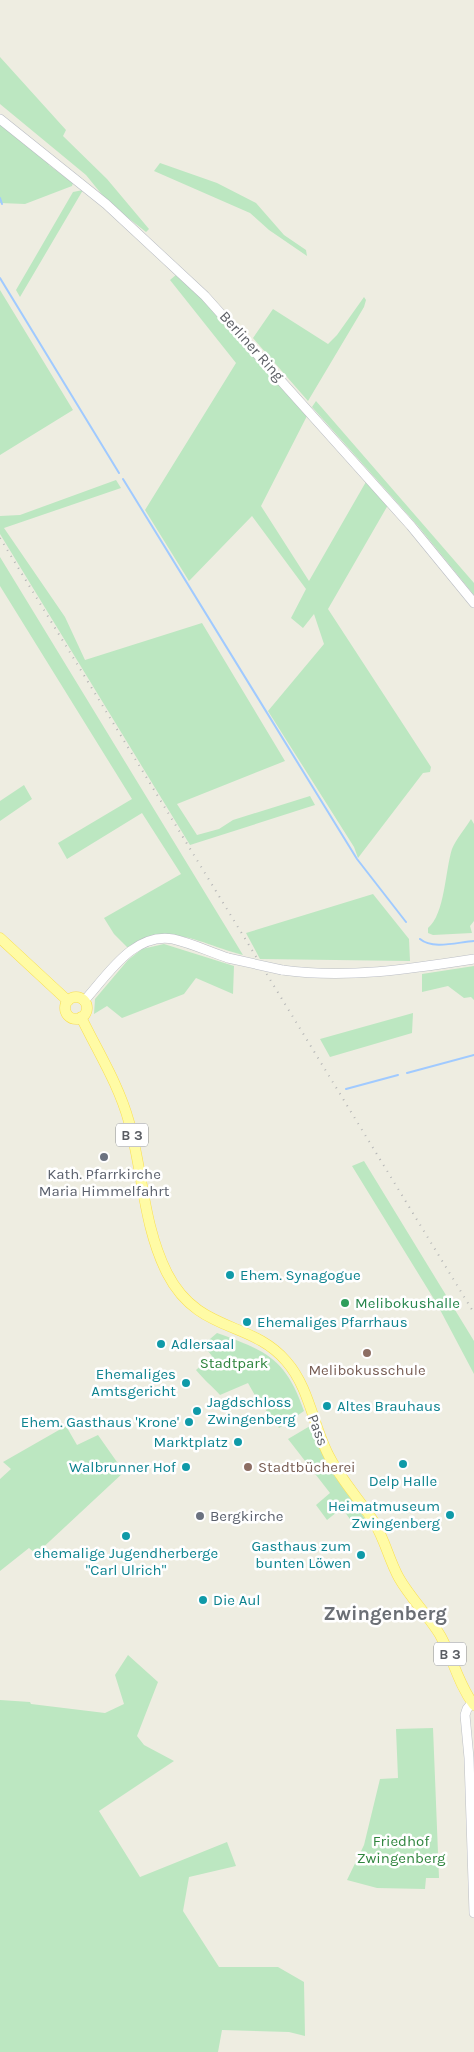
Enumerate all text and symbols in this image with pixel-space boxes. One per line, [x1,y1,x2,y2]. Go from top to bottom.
street label: Berliner Ring [216,307,288,385]
road number: B 3 [116,1124,148,1146]
marker: Kath. Pfarrkirche Maria Himmelfahrt [98,1151,110,1163]
place label: Kath. Pfarrkirche Maria Himmelfahrt [39,1165,170,1200]
place label: Ehem. Synagogue [240,1266,361,1284]
marker: Ehem. Synagogue [224,1269,236,1281]
place label: Melibokushalle [355,1294,460,1312]
marker: Melibokushalle [339,1297,351,1309]
place label: Ehemaliges Pfarrhaus [257,1313,408,1331]
marker: Ehemaliges Pfarrhaus [241,1316,253,1328]
place label: Adlersaal [171,1335,234,1353]
marker: Adlersaal [155,1338,167,1350]
marker: Melibokusschule [361,1347,373,1359]
park label: Stadtpark [200,1354,268,1372]
place label: Melibokusschule [308,1361,426,1379]
place label: Ehemaliges Amtsgericht [91,1365,176,1400]
marker: Ehemaliges Amtsgericht [180,1377,192,1389]
place label: Jagdschloss Zwingenberg [207,1393,296,1428]
place label: Altes Brauhaus [337,1397,441,1415]
marker: Altes Brauhaus [321,1400,333,1412]
marker: Jagdschloss Zwingenberg [191,1405,203,1417]
street label: Pass [304,1412,332,1448]
place label: Ehem. Gasthaus 'Krone' [21,1413,179,1431]
marker: Ehem. Gasthaus 'Krone' [183,1416,195,1428]
place label: Marktplatz [154,1433,228,1451]
marker: Marktplatz [232,1436,244,1448]
place label: Walbrunner Hof [69,1458,177,1476]
place label: Stadtbücherei [258,1458,356,1476]
marker: Delp Halle [397,1458,409,1470]
marker: Walbrunner Hof [180,1461,192,1473]
marker: Stadtbücherei [242,1461,254,1473]
place label: Delp Halle [369,1472,437,1490]
place label: Heimatmuseum Zwingenberg [328,1497,441,1532]
place label: Bergkirche [210,1507,284,1525]
marker: Heimatmuseum Zwingenberg [444,1509,456,1521]
marker: Bergkirche [194,1510,206,1522]
marker: ehemalige Jugendherberge "Carl Ulrich" [120,1530,132,1542]
place label: Gasthaus zum bunten Löwen [251,1537,351,1572]
place label: ehemalige Jugendherberge "Carl Ulrich" [34,1544,218,1579]
marker: Gasthaus zum bunten Löwen [355,1549,367,1561]
place label: Die Aul [213,1591,261,1609]
marker: Die Aul [197,1594,209,1606]
district label: Zwingenberg [323,1602,447,1625]
road number: B 3 [434,1642,466,1666]
park label: Friedhof Zwingenberg [357,1832,446,1867]

